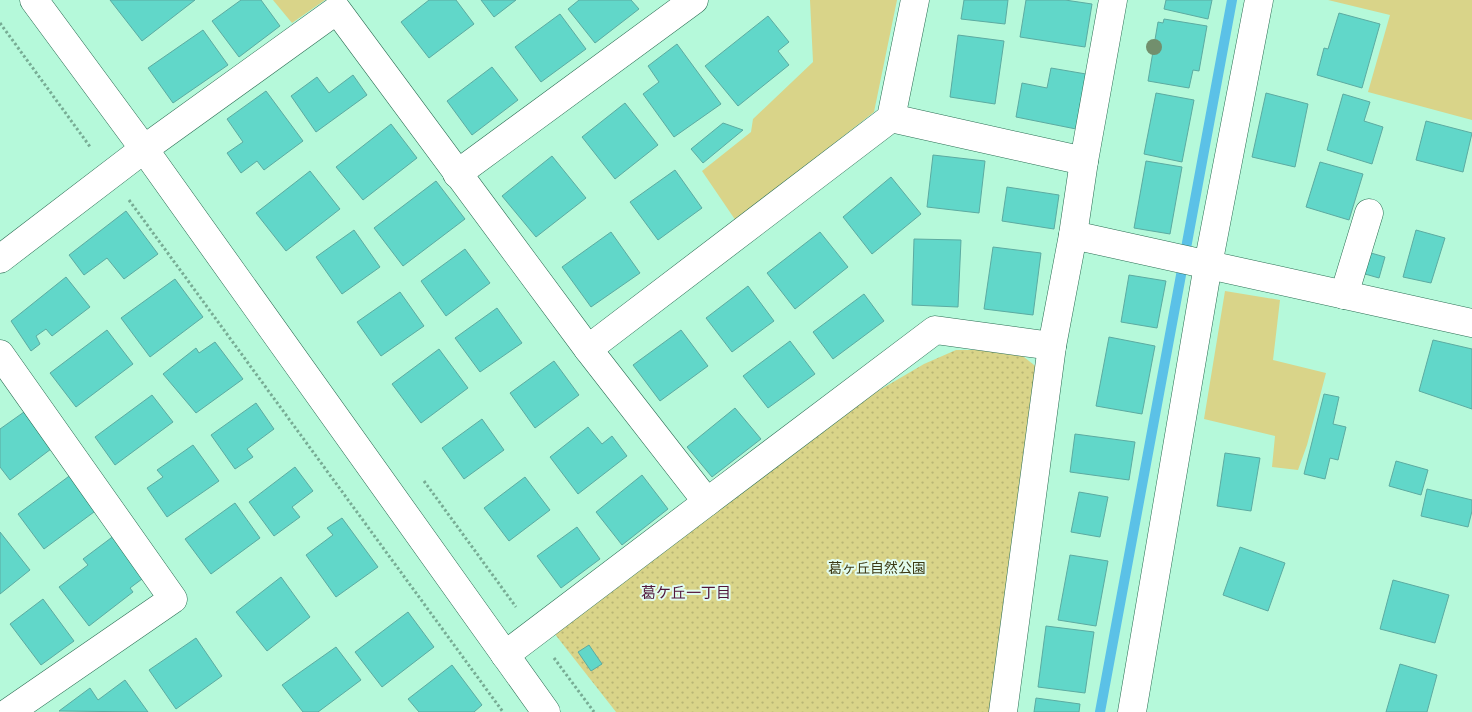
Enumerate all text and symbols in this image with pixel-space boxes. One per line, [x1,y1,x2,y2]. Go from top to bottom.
park label: 葛ヶ丘自然公園 [828,559,926,576]
district label: 葛ケ丘一丁目 [641,583,731,601]

